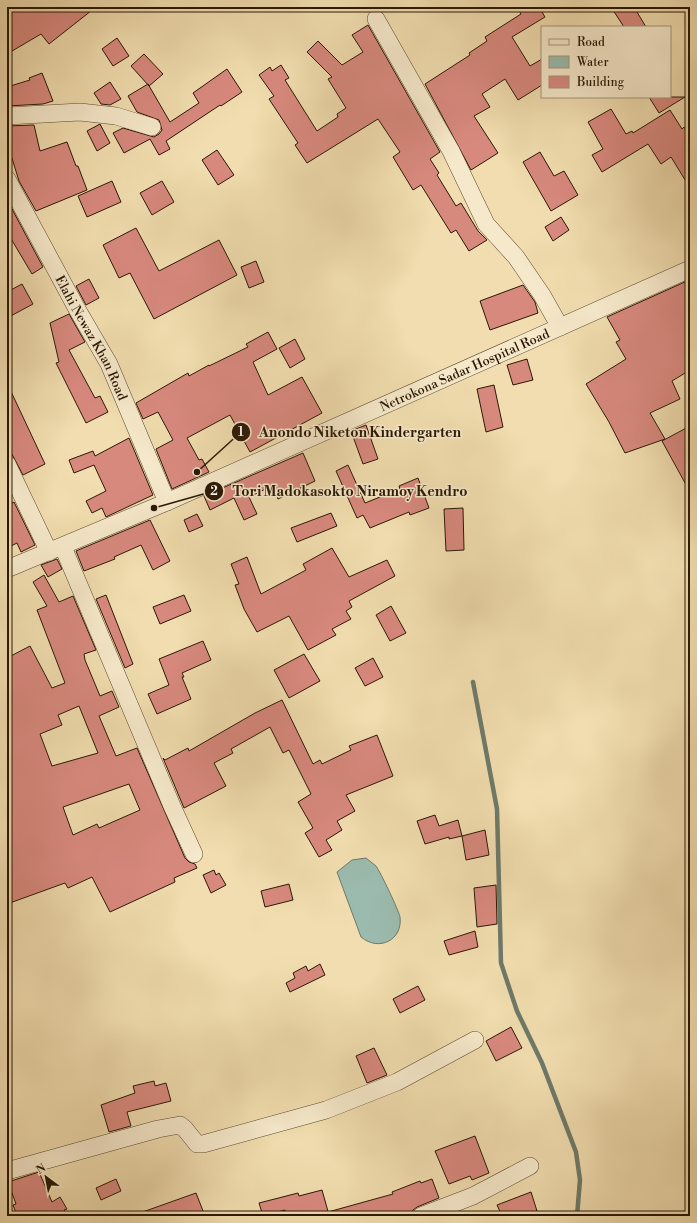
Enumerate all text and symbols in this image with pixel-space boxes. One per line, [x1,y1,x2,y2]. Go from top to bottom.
legend [541,26,671,98]
text: Road [577,35,605,50]
text: Water [576,55,609,70]
text: Building [576,75,625,90]
street label: Elahi Newaz Khan Road [51,273,131,403]
street label: Netrokona Sadar Hospital Road [377,325,553,415]
callout: Anondo Niketon Kindergarten [231,419,469,445]
text: Anondo Niketon Kindergarten [258,424,462,442]
text: 1 [238,425,244,440]
callout: Tori Madokasokto Niramoy Kendro [204,478,475,504]
text: Tori Madokasokto Niramoy Kendro [233,483,467,501]
text: 2 [210,484,218,499]
north arrow [26,1157,66,1197]
text: N [34,1161,49,1178]

